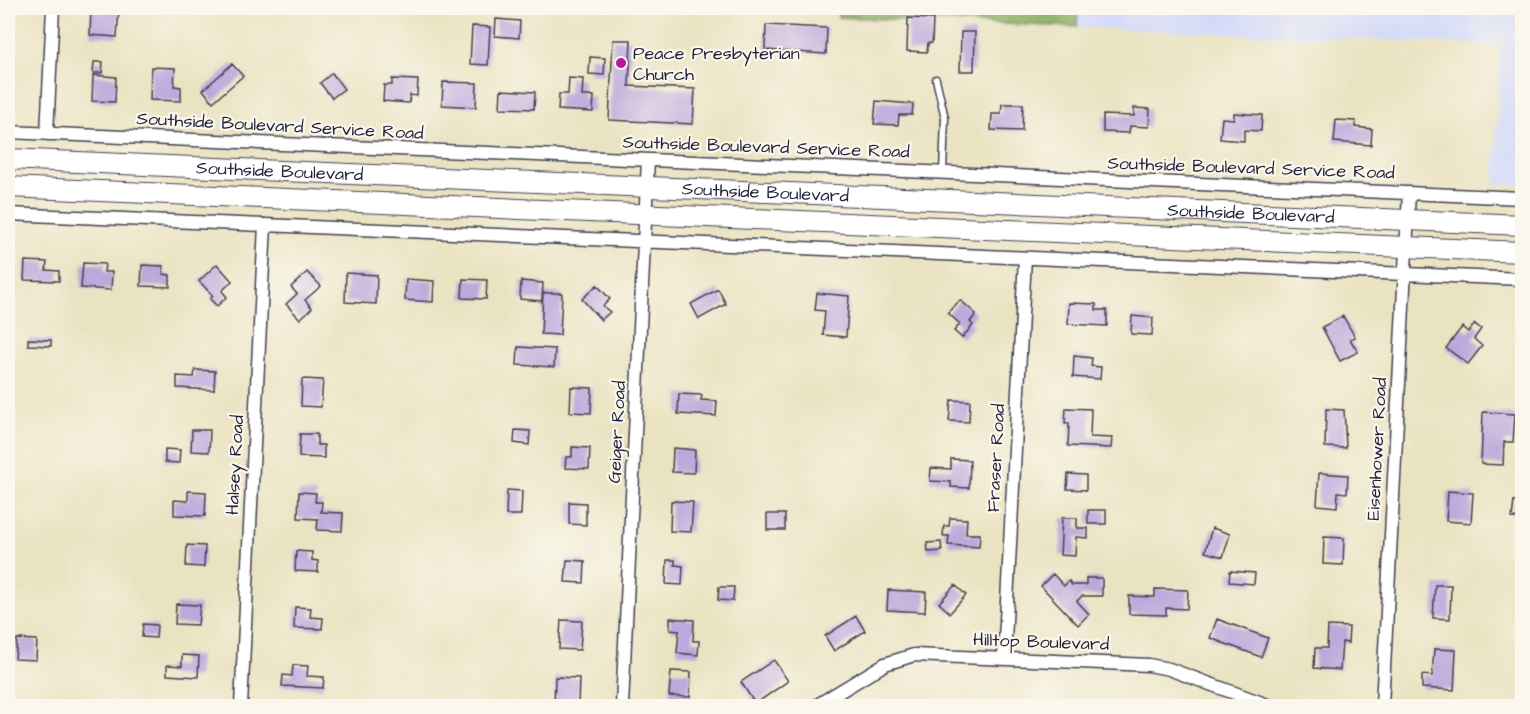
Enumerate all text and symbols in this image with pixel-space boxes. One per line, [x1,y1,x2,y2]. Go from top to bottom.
place label: Peace Presbyterian Church [633,41,800,87]
marker: Peace Presbyterian Church [614,56,628,70]
street label: Southside Boulevard Service Road [136,106,424,146]
street label: Southside Boulevard Service Road [622,129,910,165]
street label: Southside Boulevard Service Road [1107,150,1395,186]
street label: Southside Boulevard [196,155,364,187]
street label: Southside Boulevard [681,176,849,208]
street label: Southside Boulevard [1167,197,1335,229]
street label: Eisenhower Road [1361,377,1393,521]
street label: Geiger Road [602,380,633,484]
street label: Fraser Road [981,403,1011,513]
street label: Halsey Road [220,414,251,516]
street label: Hilltop Boulevard [973,627,1109,657]

